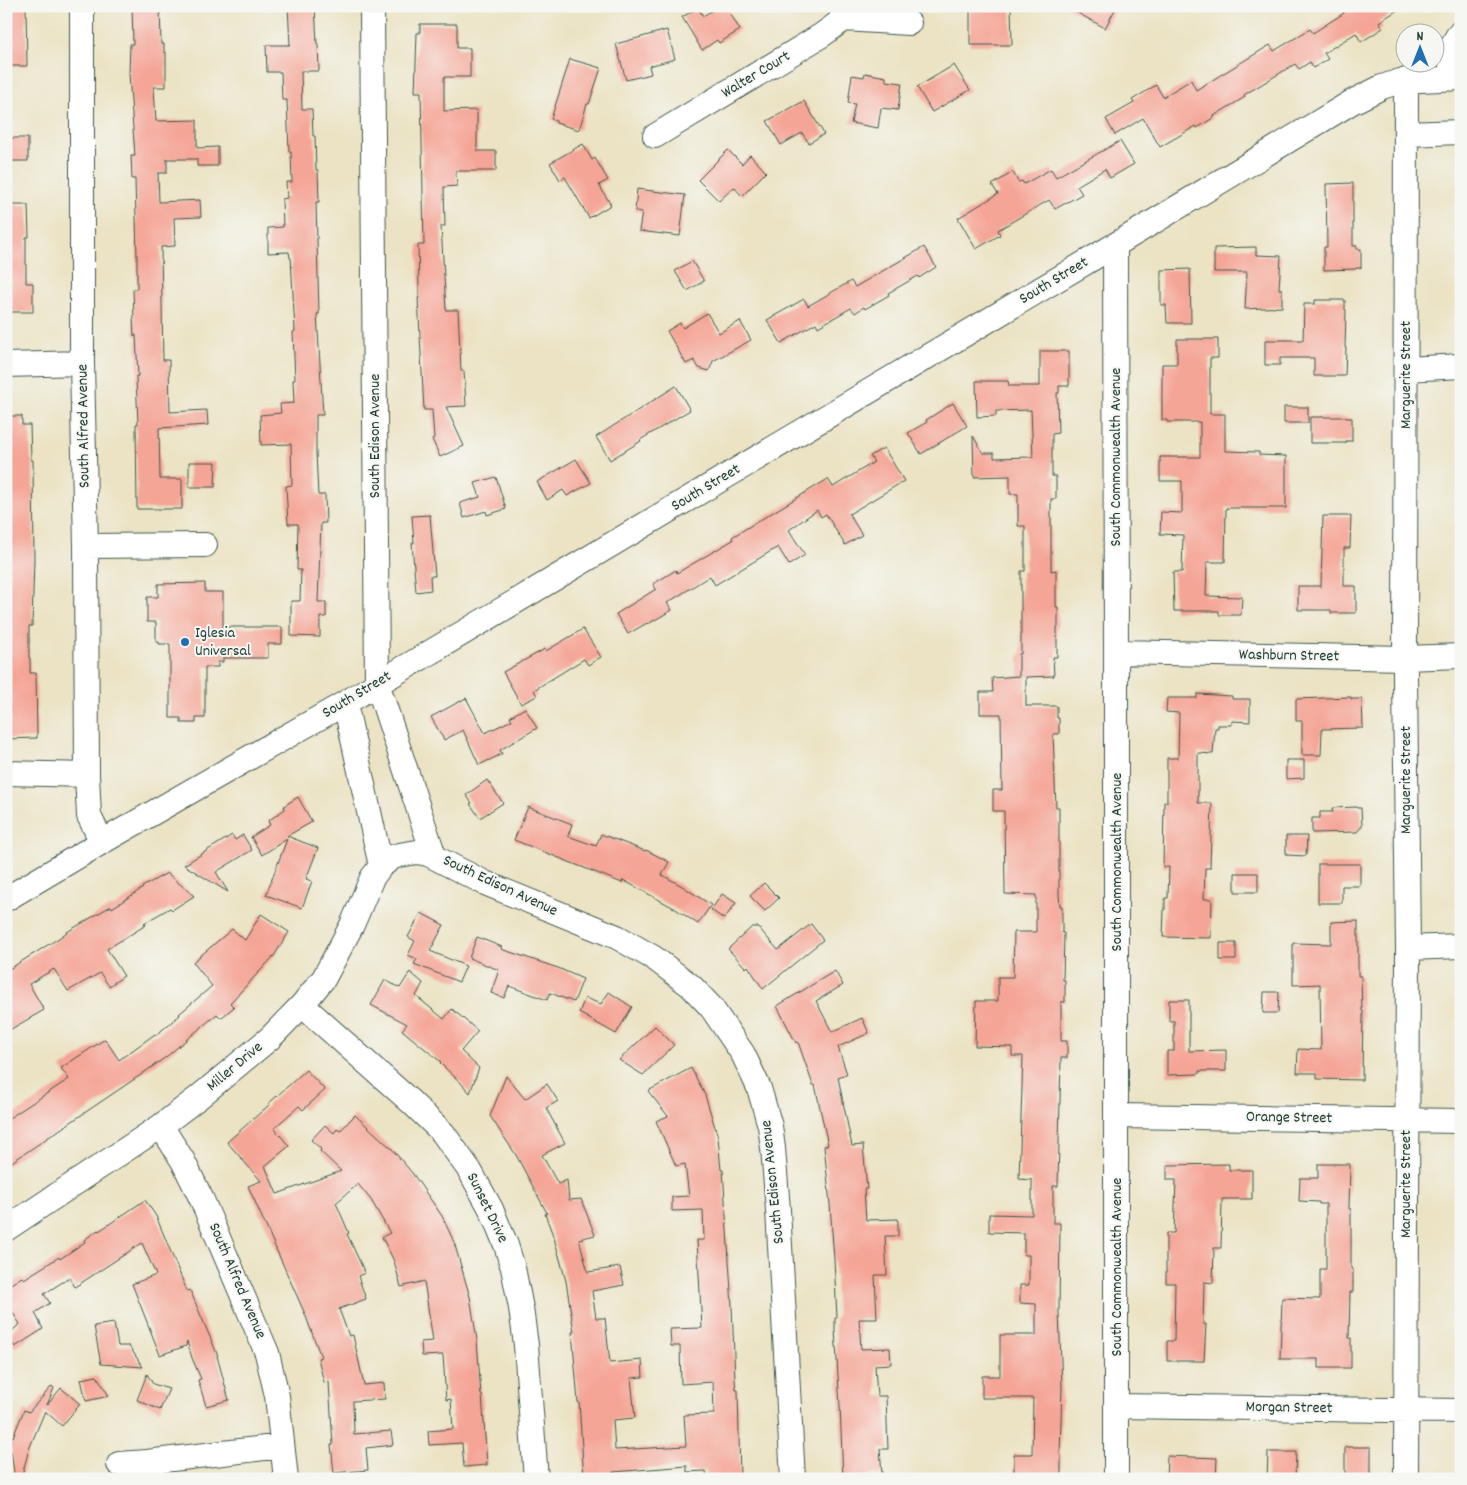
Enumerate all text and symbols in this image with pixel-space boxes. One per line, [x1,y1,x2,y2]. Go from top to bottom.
north arrow [1394,22,1444,72]
text: N [1417,27,1424,47]
street label: Walter Court [717,45,795,105]
street label: South Street [1015,251,1093,311]
street label: Marguerite Street [1395,321,1418,429]
street label: South Alfred Avenue [71,364,97,488]
street label: South Commonwealth Avenue [1105,368,1128,546]
street label: South Edison Avenue [364,374,387,498]
street label: South Street [667,458,745,518]
place label: Iglesia Universal [195,622,251,663]
marker: Iglesia Universal [179,636,191,648]
street label: Washburn Street [1239,644,1340,668]
street label: South Street [318,665,396,725]
street label: Marguerite Street [1395,726,1418,834]
street label: South Commonwealth Avenue [1106,773,1129,951]
street label: South Edison Avenue [439,849,561,923]
street label: Miller Drive [202,1037,268,1097]
street label: Orange Street [1246,1106,1333,1130]
street label: South Edison Avenue [755,1119,791,1245]
street label: Marguerite Street [1395,1130,1418,1238]
street label: Sunset Drive [460,1169,514,1247]
street label: South Commonwealth Avenue [1106,1178,1129,1356]
street label: South Alfred Avenue [202,1219,272,1343]
street label: Morgan Street [1245,1396,1333,1420]

